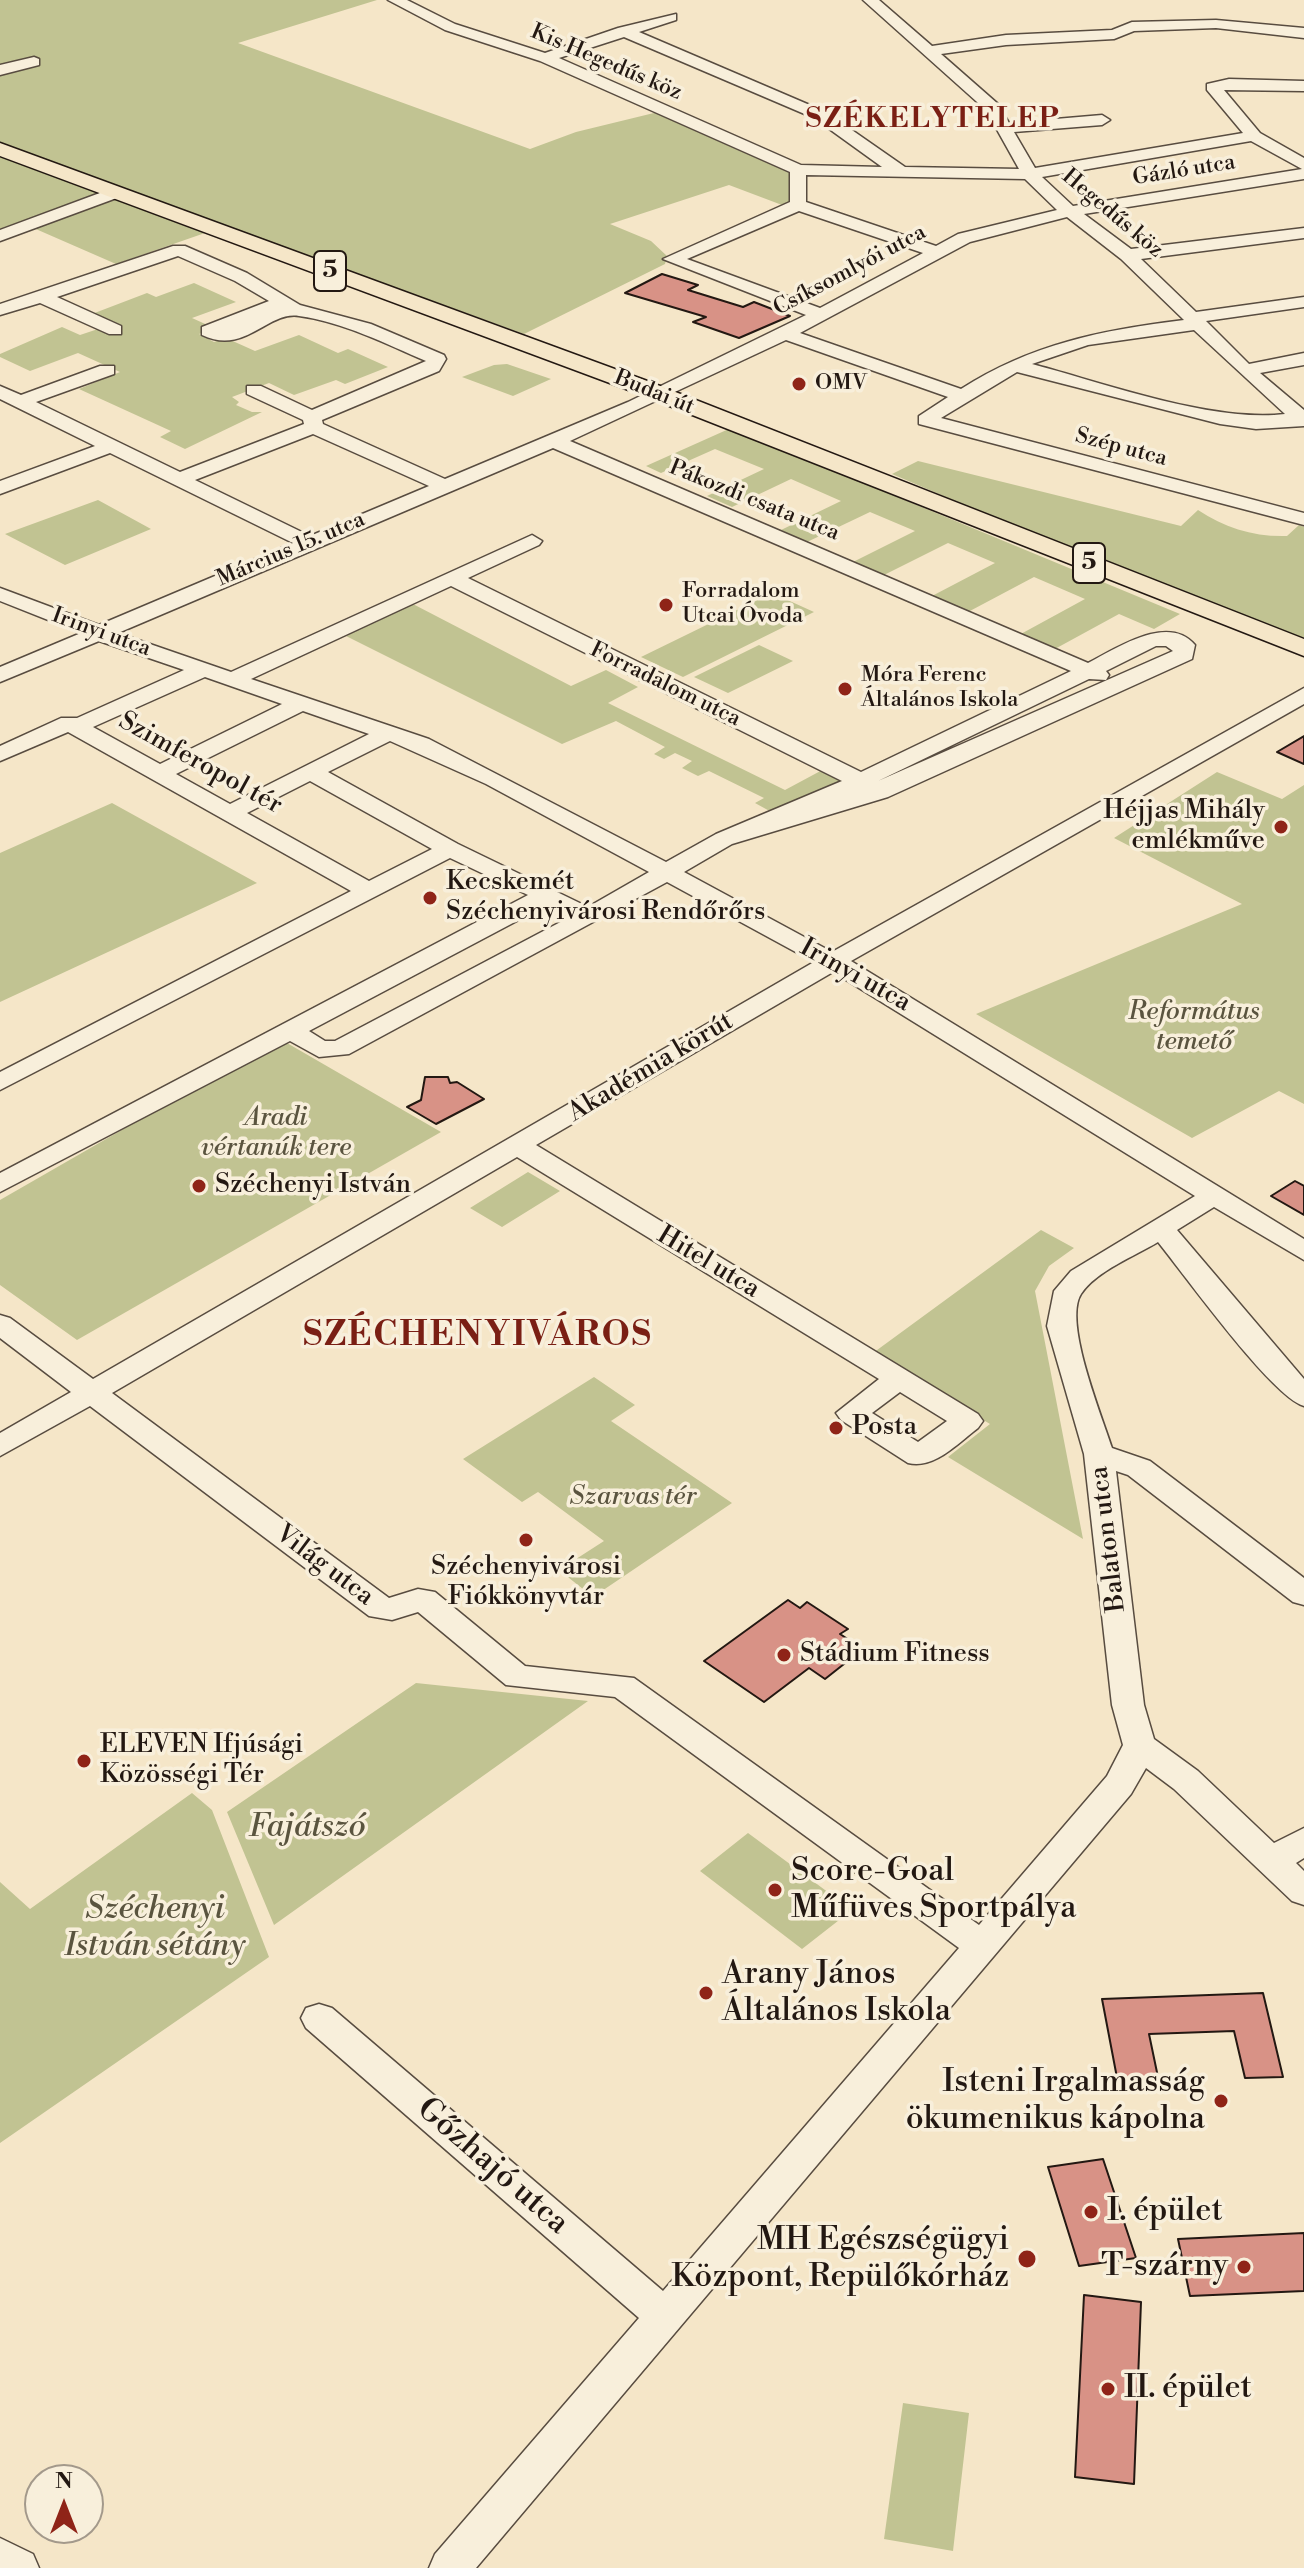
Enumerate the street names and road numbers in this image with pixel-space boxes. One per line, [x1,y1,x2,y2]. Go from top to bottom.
street label: Kis Hegedűs köz [526,19,686,107]
street label: Gázló utca [1131,150,1237,192]
street label: Hegedűs köz [1056,164,1168,264]
street label: Csíksomlyói utca [769,220,931,322]
road number: 5 [314,251,346,291]
street label: Budai út [610,365,698,421]
street label: Szép utca [1072,423,1170,473]
street label: Pákozdi csata utca [665,455,843,547]
street label: Március 15. utca [213,507,369,593]
road number: 5 [1073,543,1105,583]
street label: Irinyi utca [48,603,154,663]
street label: Forradalom utca [585,637,745,733]
street label: Szimferopol tér [113,706,287,822]
street label: Irinyi utca [794,933,916,1019]
street label: Akadémia körút [563,1006,739,1130]
street label: Hitel utca [651,1220,765,1306]
street label: Balaton utca [1085,1464,1133,1614]
street label: Világ utca [269,1519,379,1613]
street label: Gőzhajó utca [408,2091,576,2243]

